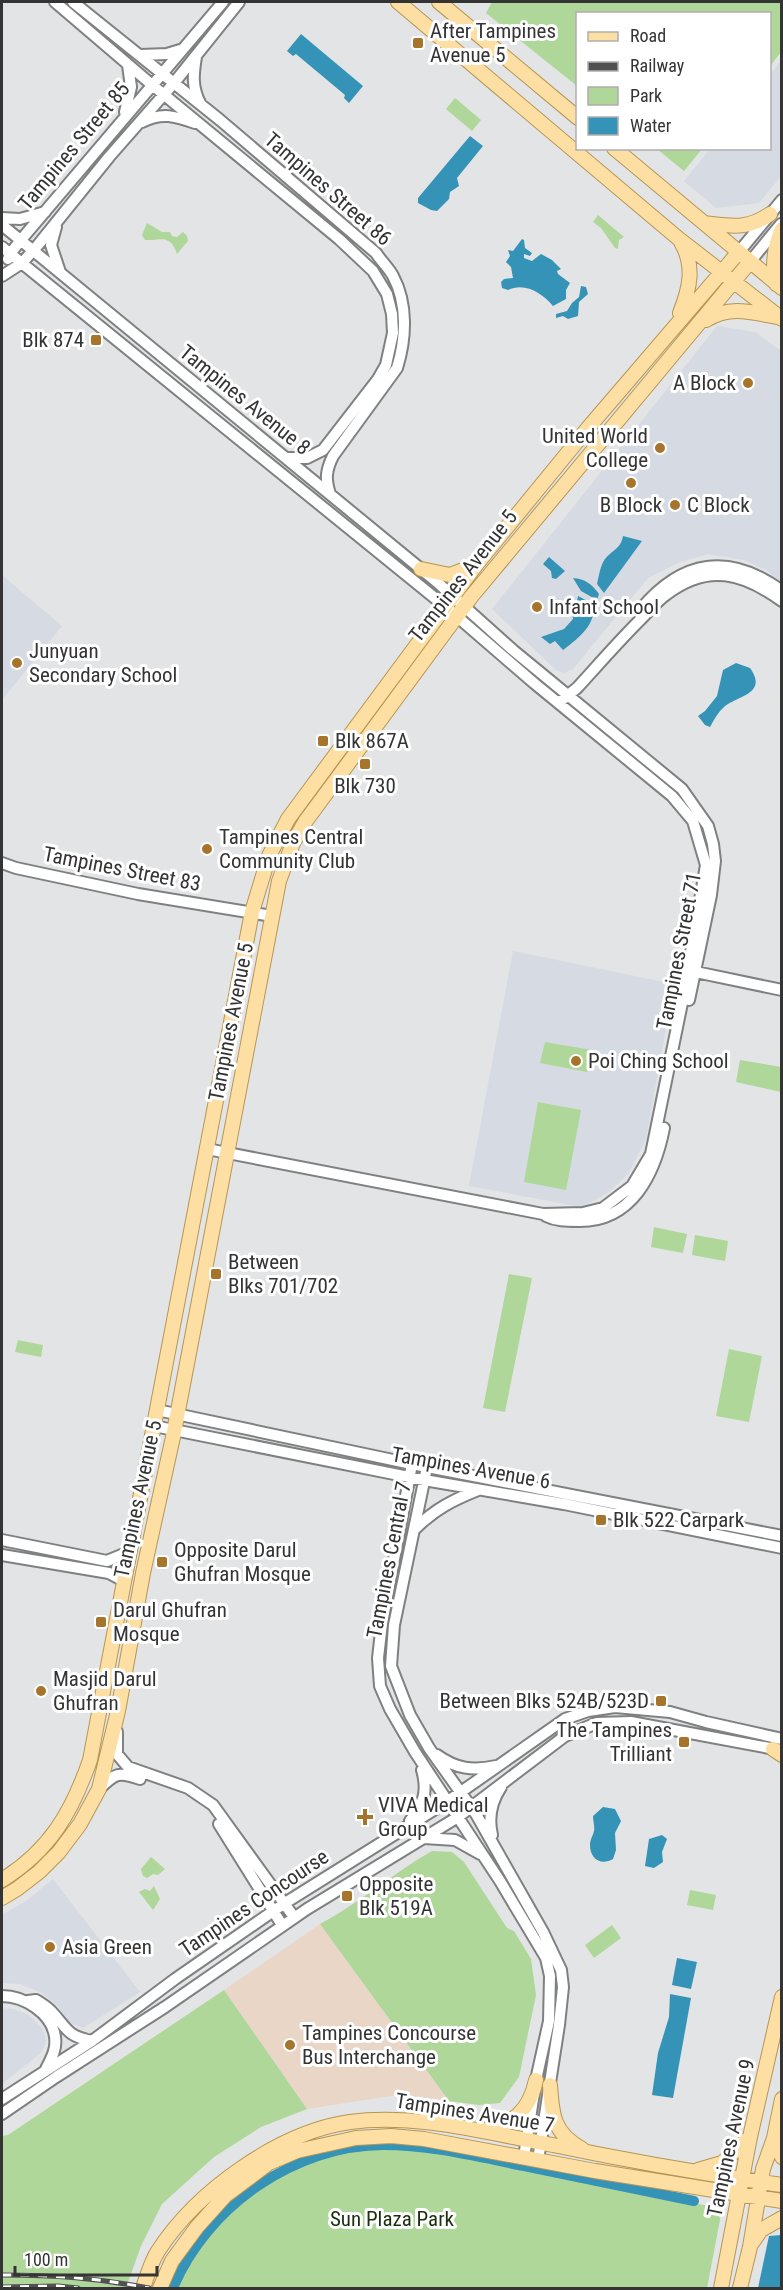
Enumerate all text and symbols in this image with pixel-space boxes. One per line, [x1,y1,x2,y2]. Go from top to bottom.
legend [576,12,771,150]
place label: After Tampines Avenue 5 [430,19,556,67]
text: Road [630,25,666,46]
marker: After Tampines Avenue 5 [411,36,425,50]
text: Railway [630,55,685,76]
street label: Tampines Street 85 [13,77,135,215]
text: Park [630,85,662,106]
text: Water [630,115,672,136]
street label: Tampines Street 86 [260,127,396,251]
place label: Blk 874 [22,328,84,352]
marker: Blk 874 [89,333,103,347]
street label: Tampines Avenue 8 [175,340,315,460]
place label: A Block [673,371,737,395]
marker: A Block [741,376,755,390]
place label: United World College [542,424,648,472]
marker: United World College [653,441,667,455]
marker: B Block [624,476,638,490]
place label: B Block [600,493,663,517]
place label: C Block [687,493,750,517]
marker: C Block [668,498,682,512]
street label: Tampines Avenue 5 [404,505,522,647]
place label: Infant School [549,595,659,619]
marker: Infant School [530,600,544,614]
place label: Junyuan Secondary School [29,639,177,687]
marker: Junyuan Secondary School [10,656,24,670]
place label: Blk 867A [335,729,409,753]
marker: Blk 867A [316,734,330,748]
marker: Blk 730 [358,757,372,771]
place label: Blk 730 [334,774,396,798]
place label: Tampines Central Community Club [219,825,363,873]
street label: Tampines Street 83 [41,842,203,896]
marker: Tampines Central Community Club [200,842,214,856]
street label: Tampines Street 71 [652,870,706,1032]
street label: Tampines Avenue 5 [204,941,258,1103]
place label: Poi Ching School [588,1049,729,1073]
marker: Poi Ching School [569,1054,583,1068]
place label: Between Blks 701/702 [228,1250,338,1298]
marker: Between Blks 701/702 [209,1267,223,1281]
street label: Tampines Avenue 5 [110,1418,166,1580]
street label: Tampines Avenue 6 [390,1442,552,1494]
street label: Tampines Central 7 [362,1479,416,1641]
place label: Blk 522 Carpark [613,1508,745,1532]
marker: Blk 522 Carpark [594,1513,608,1527]
place label: Opposite Darul Ghufran Mosque [174,1538,311,1586]
marker: Opposite Darul Ghufran Mosque [155,1555,169,1569]
place label: Darul Ghufran Mosque [113,1598,227,1646]
marker: Darul Ghufran Mosque [94,1615,108,1629]
place label: Masjid Darul Ghufran [53,1667,157,1715]
marker: Masjid Darul Ghufran [34,1684,48,1698]
place label: Between Blks 524B/523D [440,1689,649,1713]
marker: Between Blks 524B/523D [654,1694,668,1708]
place label: The Tampines Trilliant [556,1718,672,1766]
marker: The Tampines Trilliant [677,1735,691,1749]
place label: VIVA Medical Group [378,1793,488,1841]
marker: VIVA Medical Group [356,1808,374,1826]
street label: Tampines Concourse [175,1844,333,1962]
place label: Opposite Blk 519A [359,1872,433,1920]
marker: Opposite Blk 519A [340,1889,354,1903]
place label: Asia Green [62,1935,152,1959]
marker: Asia Green [43,1940,57,1954]
place label: Tampines Concourse Bus Interchange [302,2021,476,2069]
marker: Tampines Concourse Bus Interchange [283,2038,297,2052]
street label: Tampines Avenue 9 [703,2057,759,2219]
street label: Tampines Avenue 7 [394,2089,556,2137]
park label: Sun Plaza Park [330,2207,455,2231]
scale bar [15,2239,158,2277]
text: 100 m [24,2249,68,2270]

